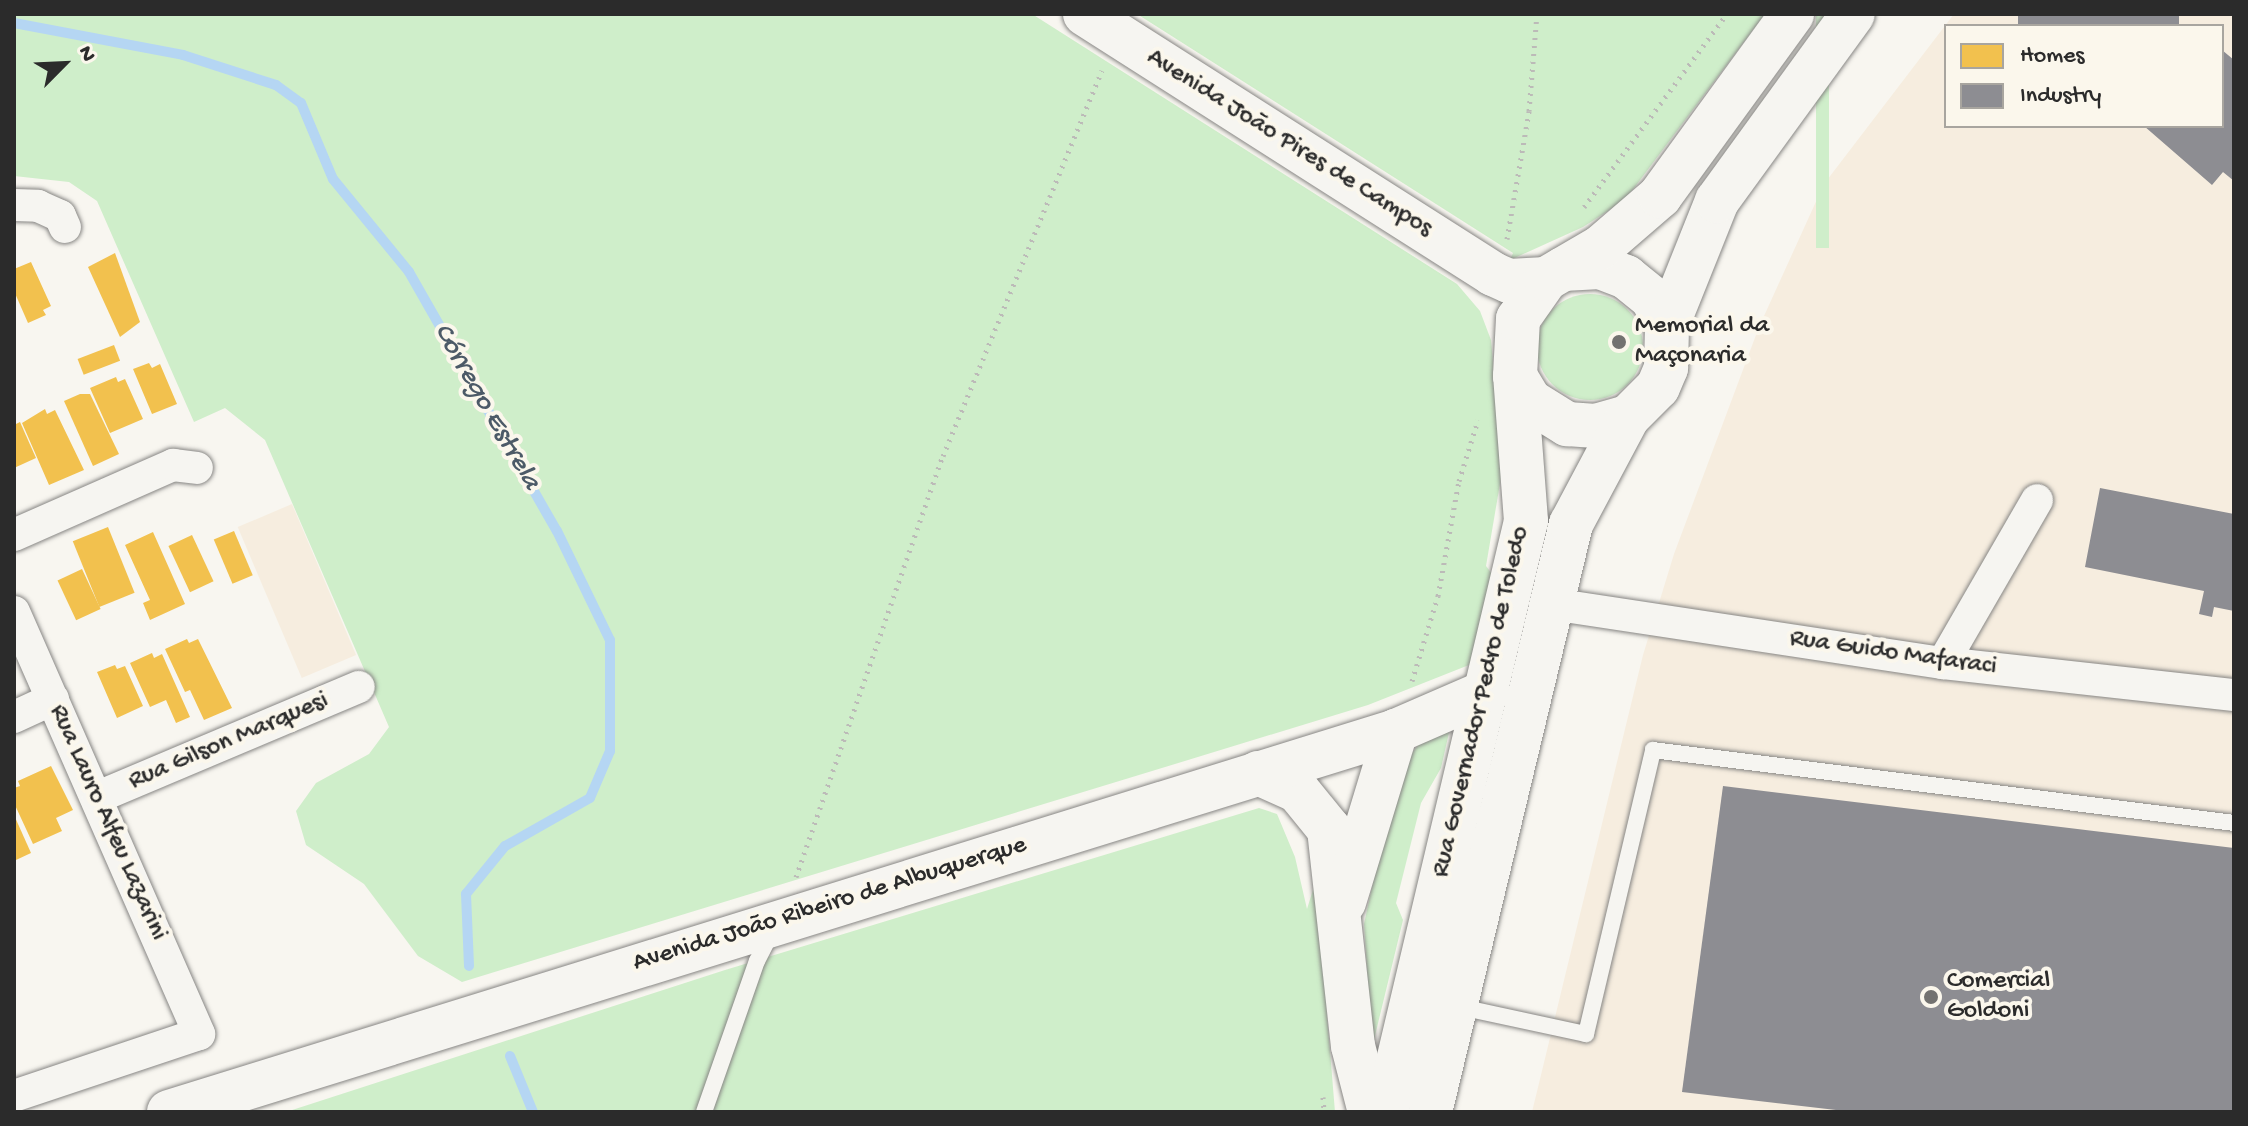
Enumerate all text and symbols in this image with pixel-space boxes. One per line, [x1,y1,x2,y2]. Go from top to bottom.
north arrow [24,24,104,104]
legend [1944,24,2224,128]
text: N [71,42,101,66]
text: Homes [2020,42,2084,71]
street label: Avenida João Pires de Campos [1140,43,1438,245]
text: Industry [2020,82,2101,111]
place label: Memorial da Maçonaria [1635,311,1769,372]
water label: Córrego Estrela [425,318,547,496]
marker: Memorial da Maçonaria [1610,333,1628,351]
street label: Rua Governador Pedro de Toledo [1426,523,1538,881]
street label: Rua Guido Mafaraci [1788,624,1998,684]
street label: Rua Gilson Marquesi [124,686,334,798]
street label: Rua Lauro Alfeu Lazarini [41,700,173,946]
street label: Avenida João Ribeiro de Albuquerque [630,830,1030,980]
place label: Comercial Goldoni [1947,966,2050,1028]
marker: Comercial Goldoni [1922,988,1940,1006]

